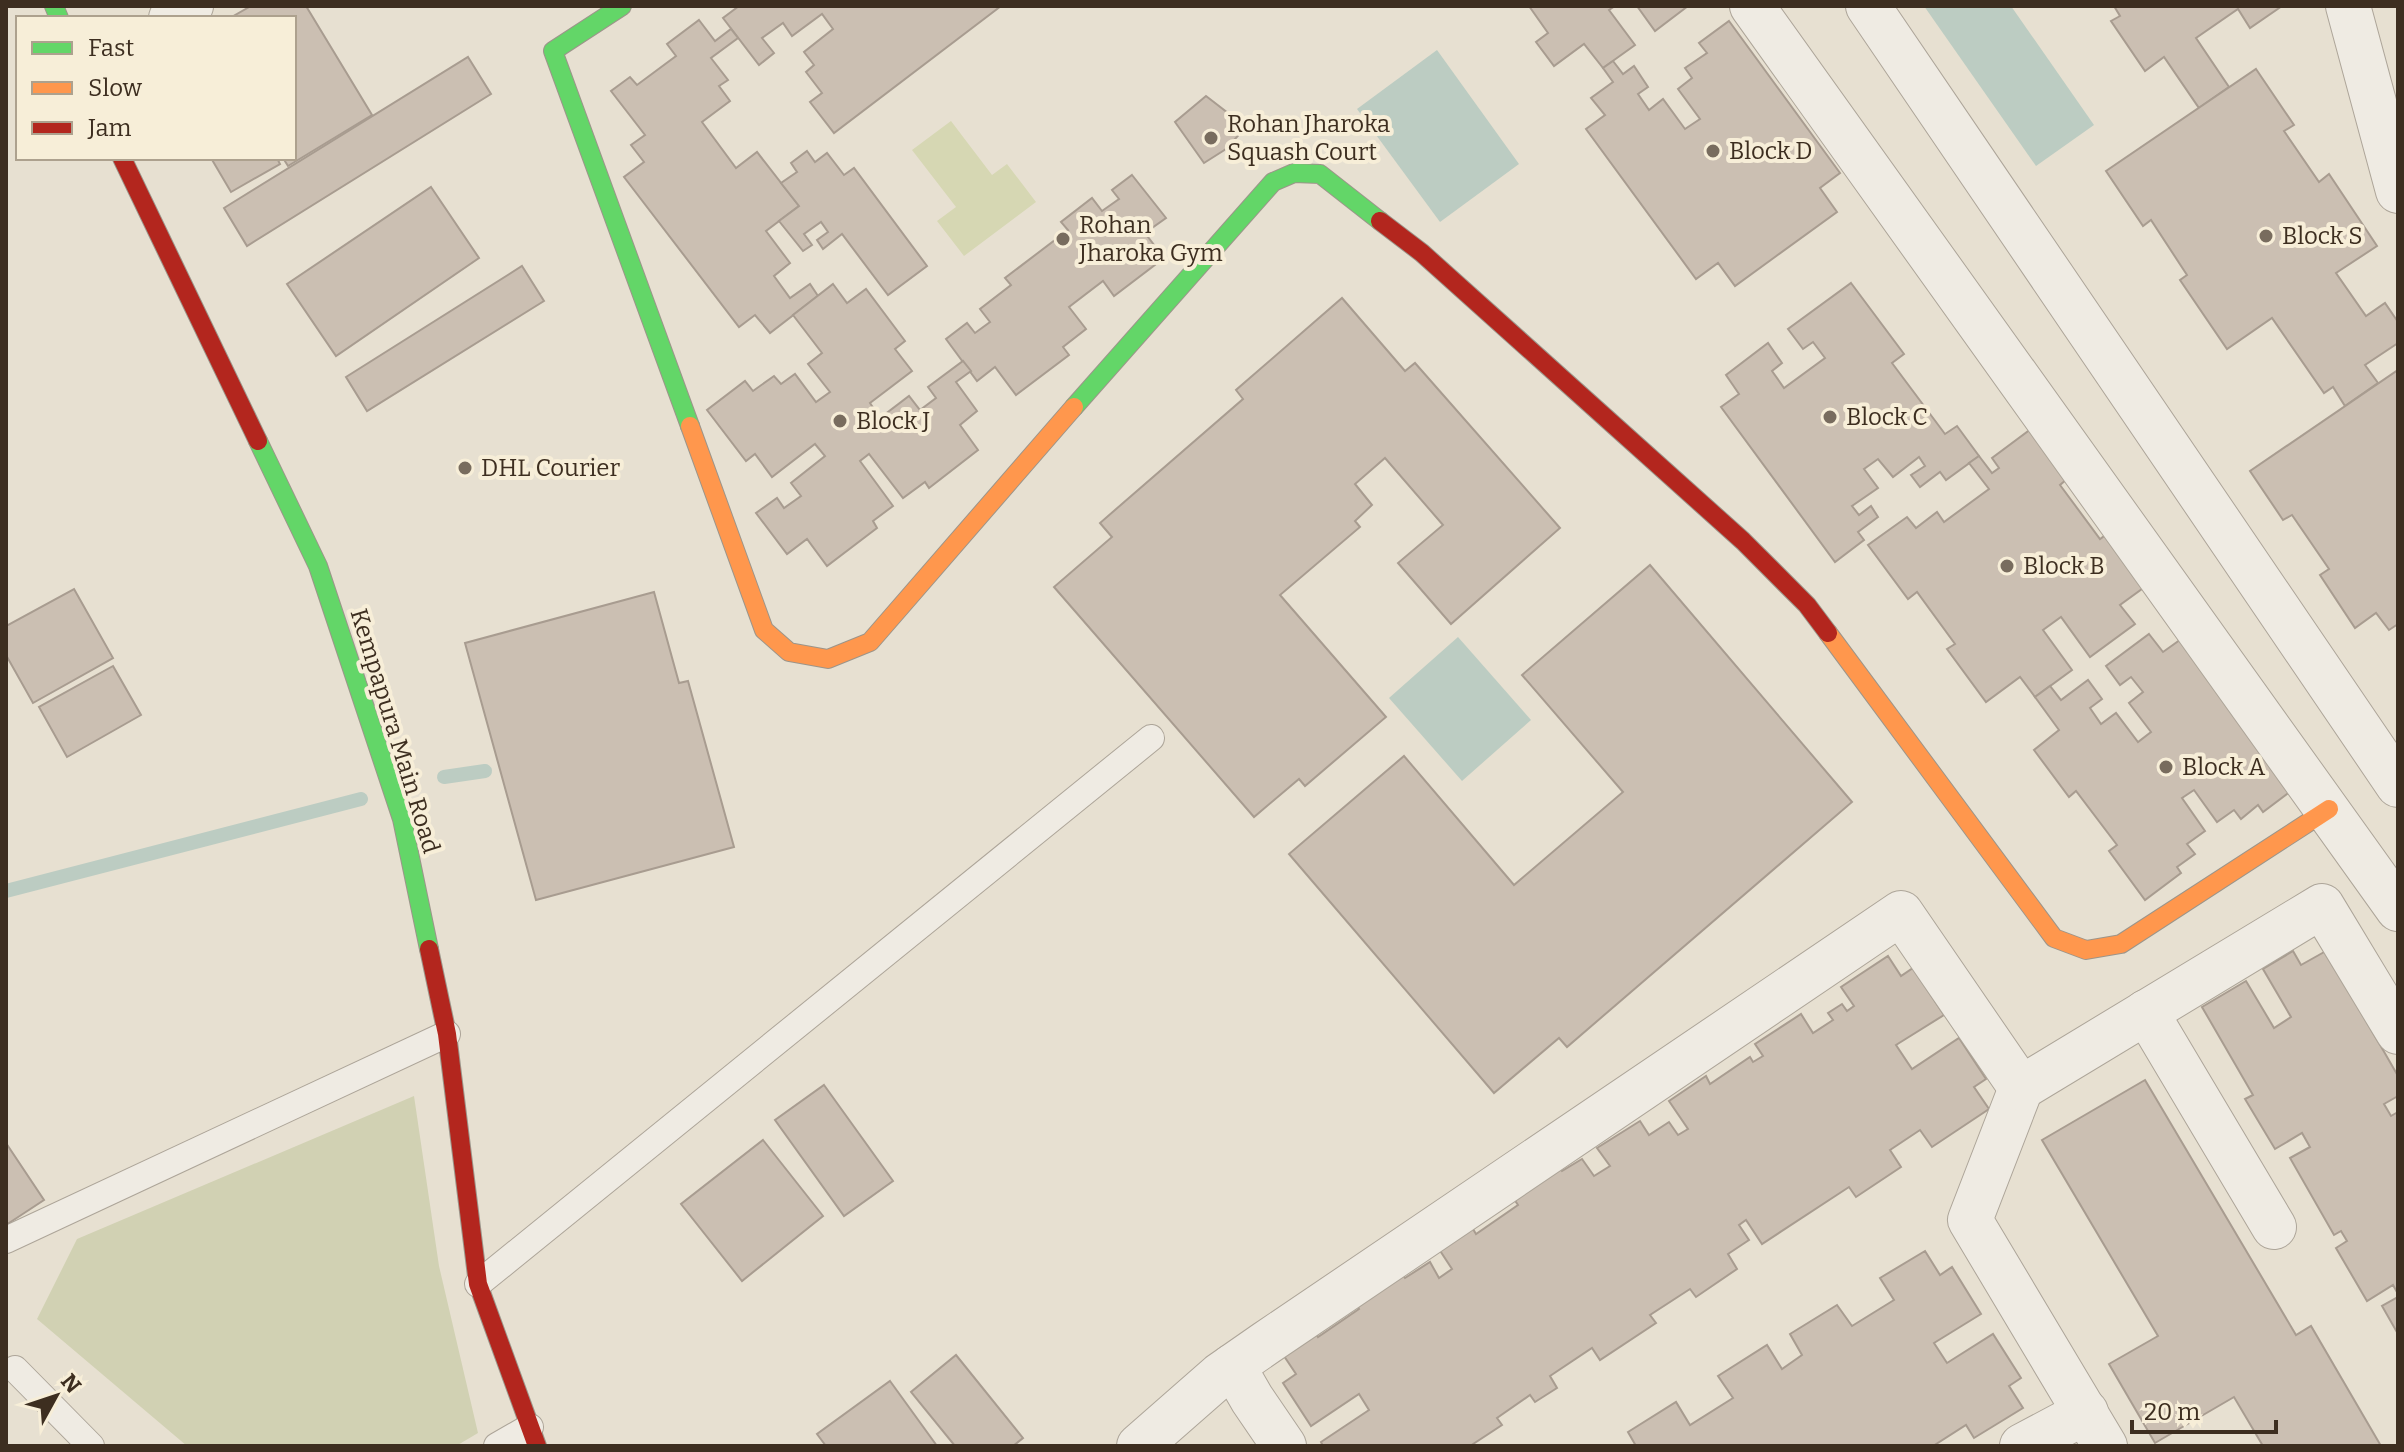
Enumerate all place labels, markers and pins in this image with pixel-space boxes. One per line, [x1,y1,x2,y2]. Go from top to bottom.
place label: Rohan Jharoka Squash Court [1227,110,1390,166]
marker: Rohan Jharoka Squash Court [1202,129,1220,147]
place label: Block D [1729,137,1812,165]
marker: Block D [1704,142,1722,160]
place label: Rohan Jharoka Gym [1078,211,1223,267]
place label: Block S [2282,222,2363,250]
marker: Block S [2257,227,2275,245]
marker: Rohan Jharoka Gym [1054,230,1072,248]
place label: Block C [1846,403,1928,431]
place label: Block J [856,407,930,435]
marker: Block C [1821,408,1839,426]
marker: Block J [831,412,849,430]
place label: DHL Courier [481,454,620,482]
marker: DHL Courier [456,459,474,477]
place label: Block B [2023,552,2105,580]
marker: Block B [1998,557,2016,575]
place label: Block A [2182,753,2265,781]
marker: Block A [2157,758,2175,776]

